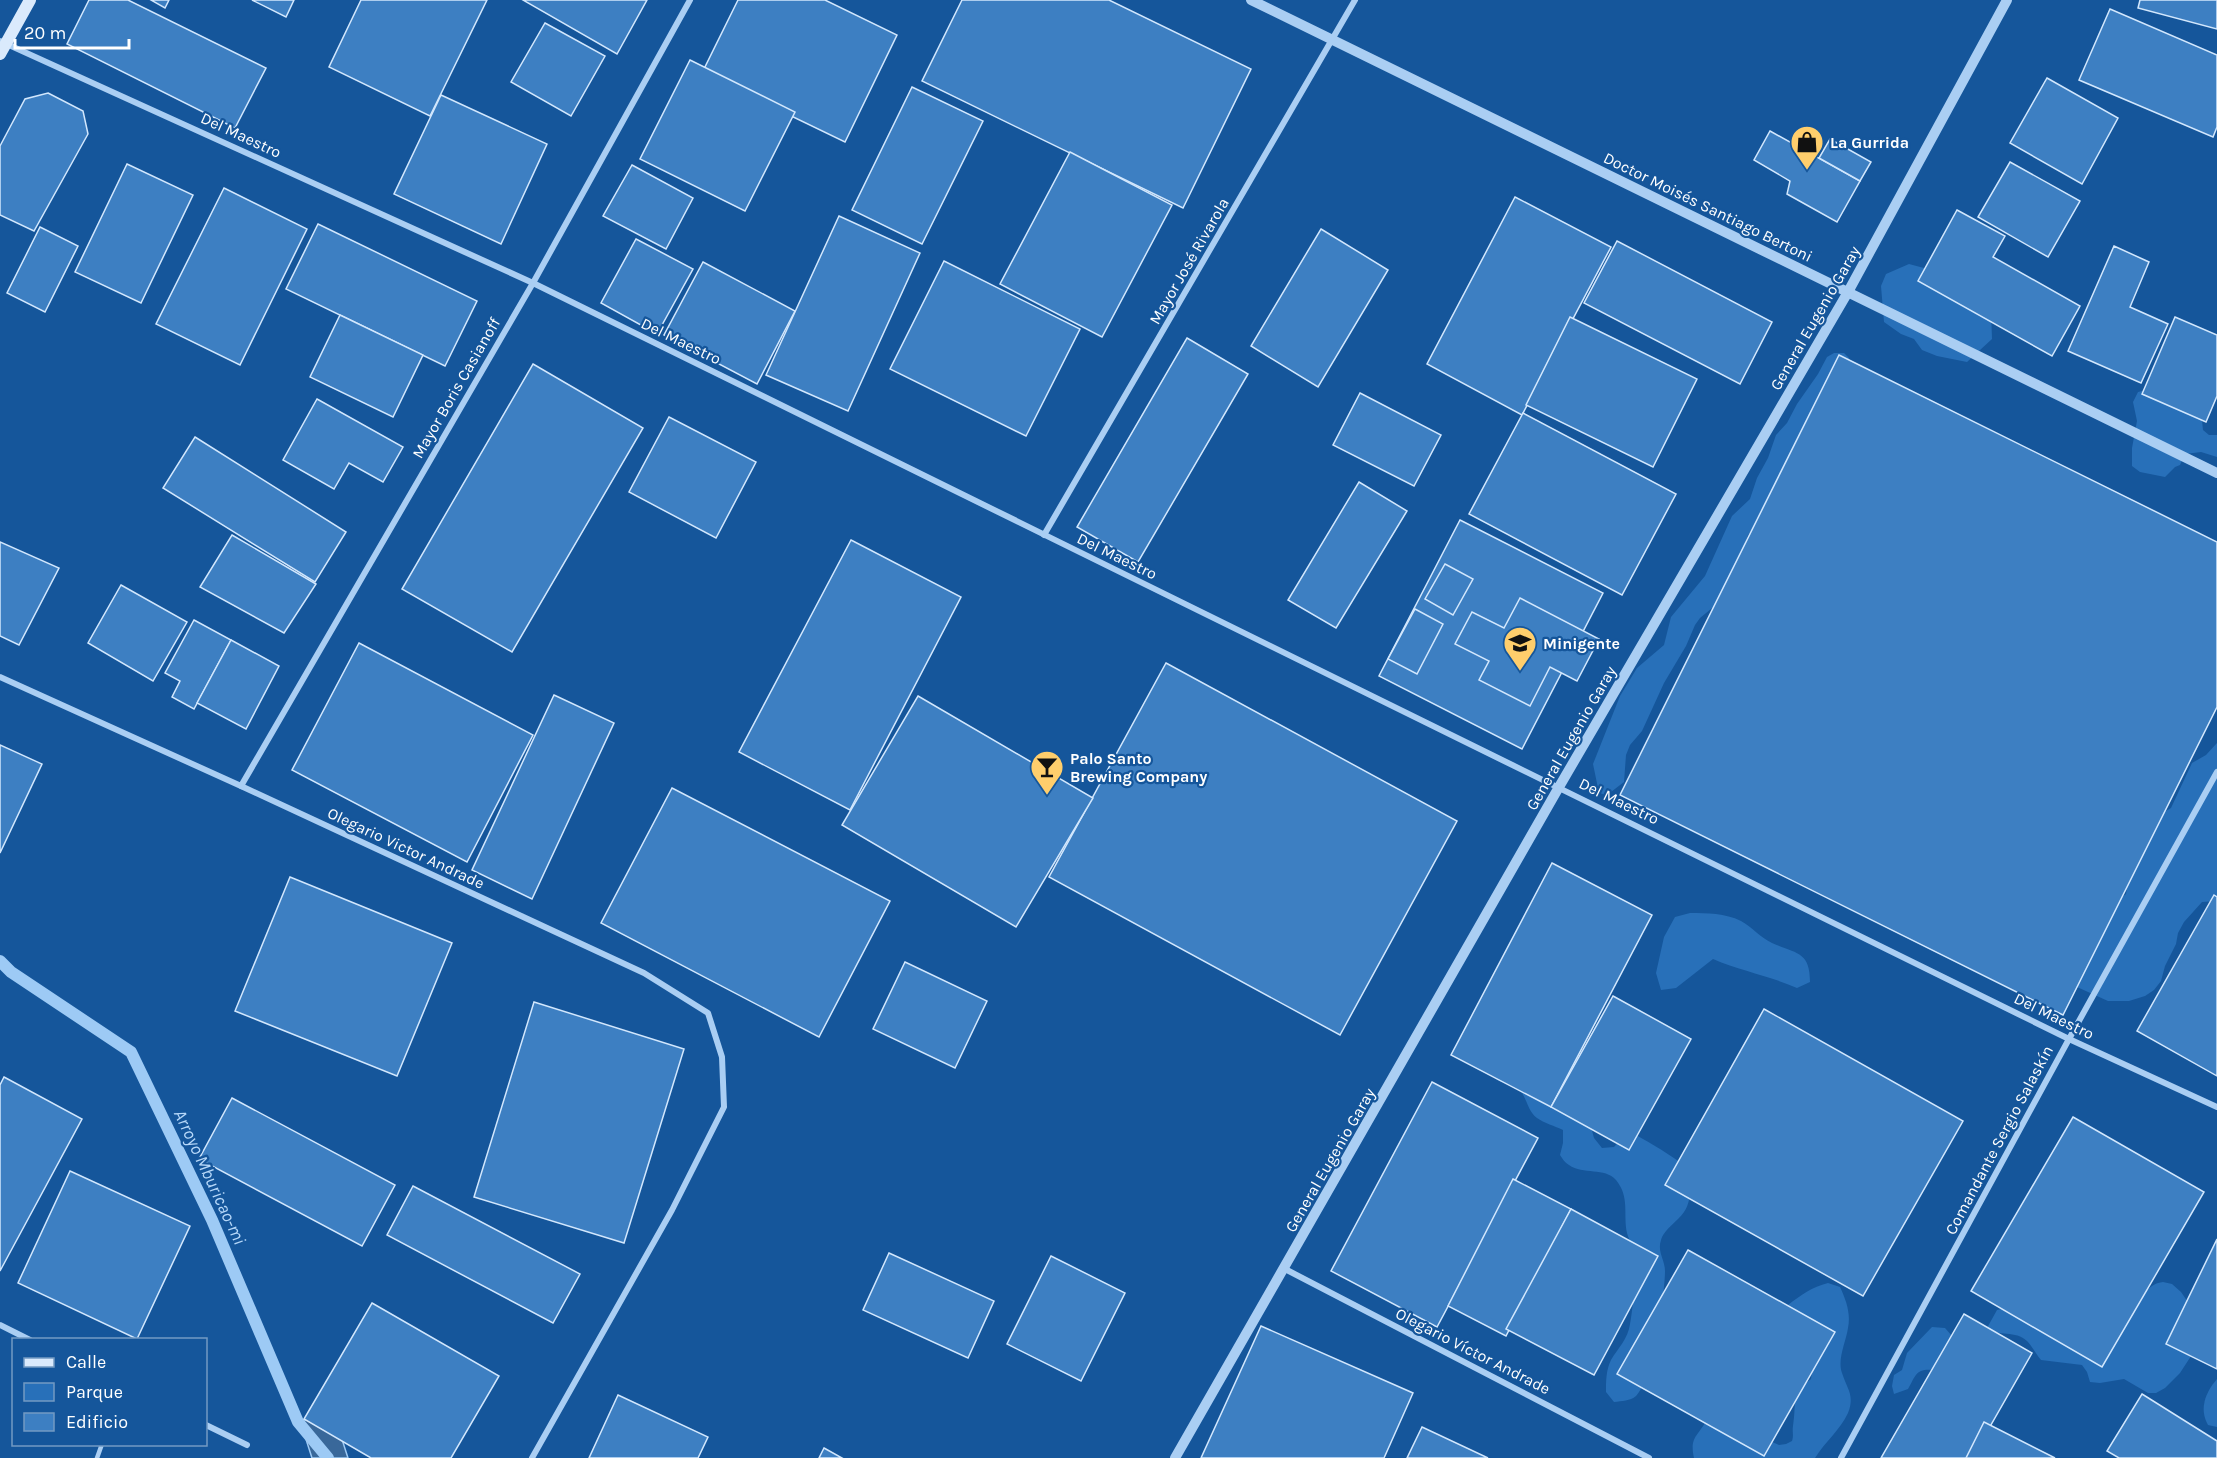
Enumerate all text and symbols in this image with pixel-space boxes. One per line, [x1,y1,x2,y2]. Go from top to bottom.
scale bar [15,12,129,50]
text: 20 m [24,22,66,44]
street label: Del Maestro [198,108,284,162]
shop icon: La Gurrida [1789,124,1825,171]
place label: La Gurrida [1830,133,1909,152]
street label: Doctor Moisés Santiago Bertoni [1600,148,1816,266]
street label: Mayor José Rivarola [1145,194,1233,328]
street label: General Eugenio Garay [1766,242,1864,393]
street label: Del Maestro [638,313,724,369]
street label: Mayor Boris Casianoff [408,314,504,462]
street label: Del Maestro [1074,528,1160,584]
school or university icon: Minigente [1502,625,1538,672]
place label: Minigente [1543,634,1620,653]
street label: General Eugenio Garay [1522,662,1620,813]
bar icon: Palo Santo Brewing Company [1029,749,1065,796]
place label: Palo Santo Brewing Company [1070,749,1207,786]
street label: Del Maestro [1576,773,1662,829]
street label: Olegario Victor Andrade [325,803,487,893]
street label: Del Maestro [2011,988,2097,1044]
street label: Comandante Sergio Salaskín [1941,1042,2057,1238]
street label: General Eugenio Garay [1281,1084,1379,1235]
water label: Arroyo Mburicao-mi [169,1106,251,1248]
street label: Olegario Víctor Andrade [1393,1304,1553,1398]
legend [12,1338,207,1446]
text: Calle [66,1351,106,1373]
text: Parque [66,1381,123,1403]
text: Edificio [66,1411,128,1433]

